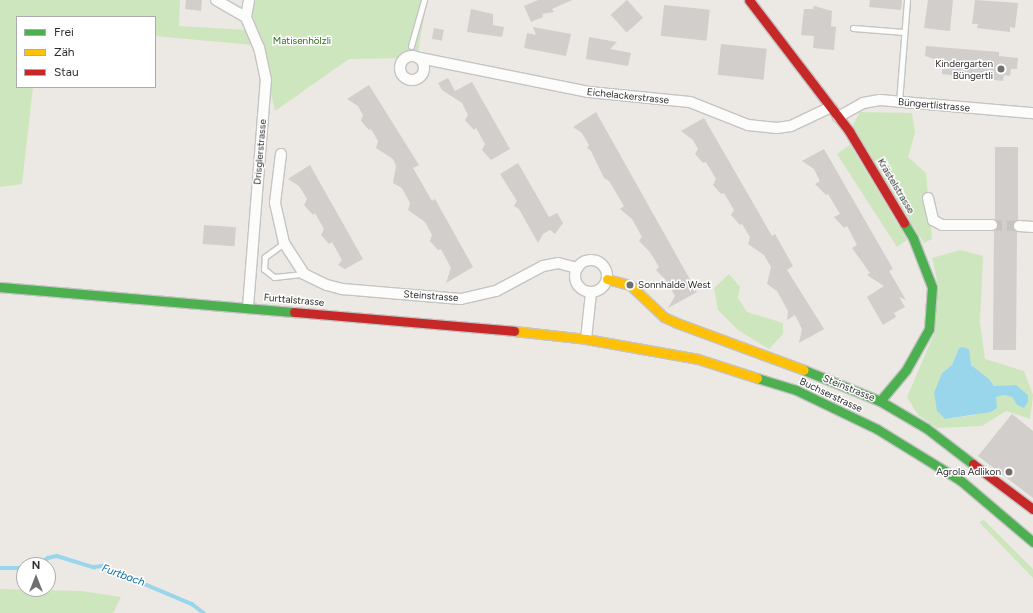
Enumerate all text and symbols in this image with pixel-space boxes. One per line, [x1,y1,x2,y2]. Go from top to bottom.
legend [16,16,156,88]
text: Frei [54,25,74,39]
park label: Matisenhölzli [273,35,331,47]
text: Zäh [54,45,75,59]
place label: Kindergarten Büngertli [935,57,993,80]
marker: Kindergarten Büngertli [996,64,1006,74]
text: Stau [54,65,79,79]
street label: Eichelackerstrasse [586,86,670,106]
street label: Büngertlistrasse [898,96,970,114]
street label: Drisglerstrasse [251,119,269,185]
street label: Krästelstrasse [875,156,917,216]
place label: Sonnhalde West [638,279,711,291]
marker: Sonnhalde West [625,280,635,290]
street label: Steinstrasse [403,288,459,304]
street label: Furttalstrasse [263,291,325,309]
street label: Steinstrasse [821,372,877,404]
street label: Buchserstrasse [798,375,864,415]
place label: Agrola Adlikon [936,466,1001,478]
marker: Agrola Adlikon [1004,467,1014,477]
north arrow [16,557,56,597]
text: N [32,559,40,572]
water label: Furtbach [100,562,146,590]

